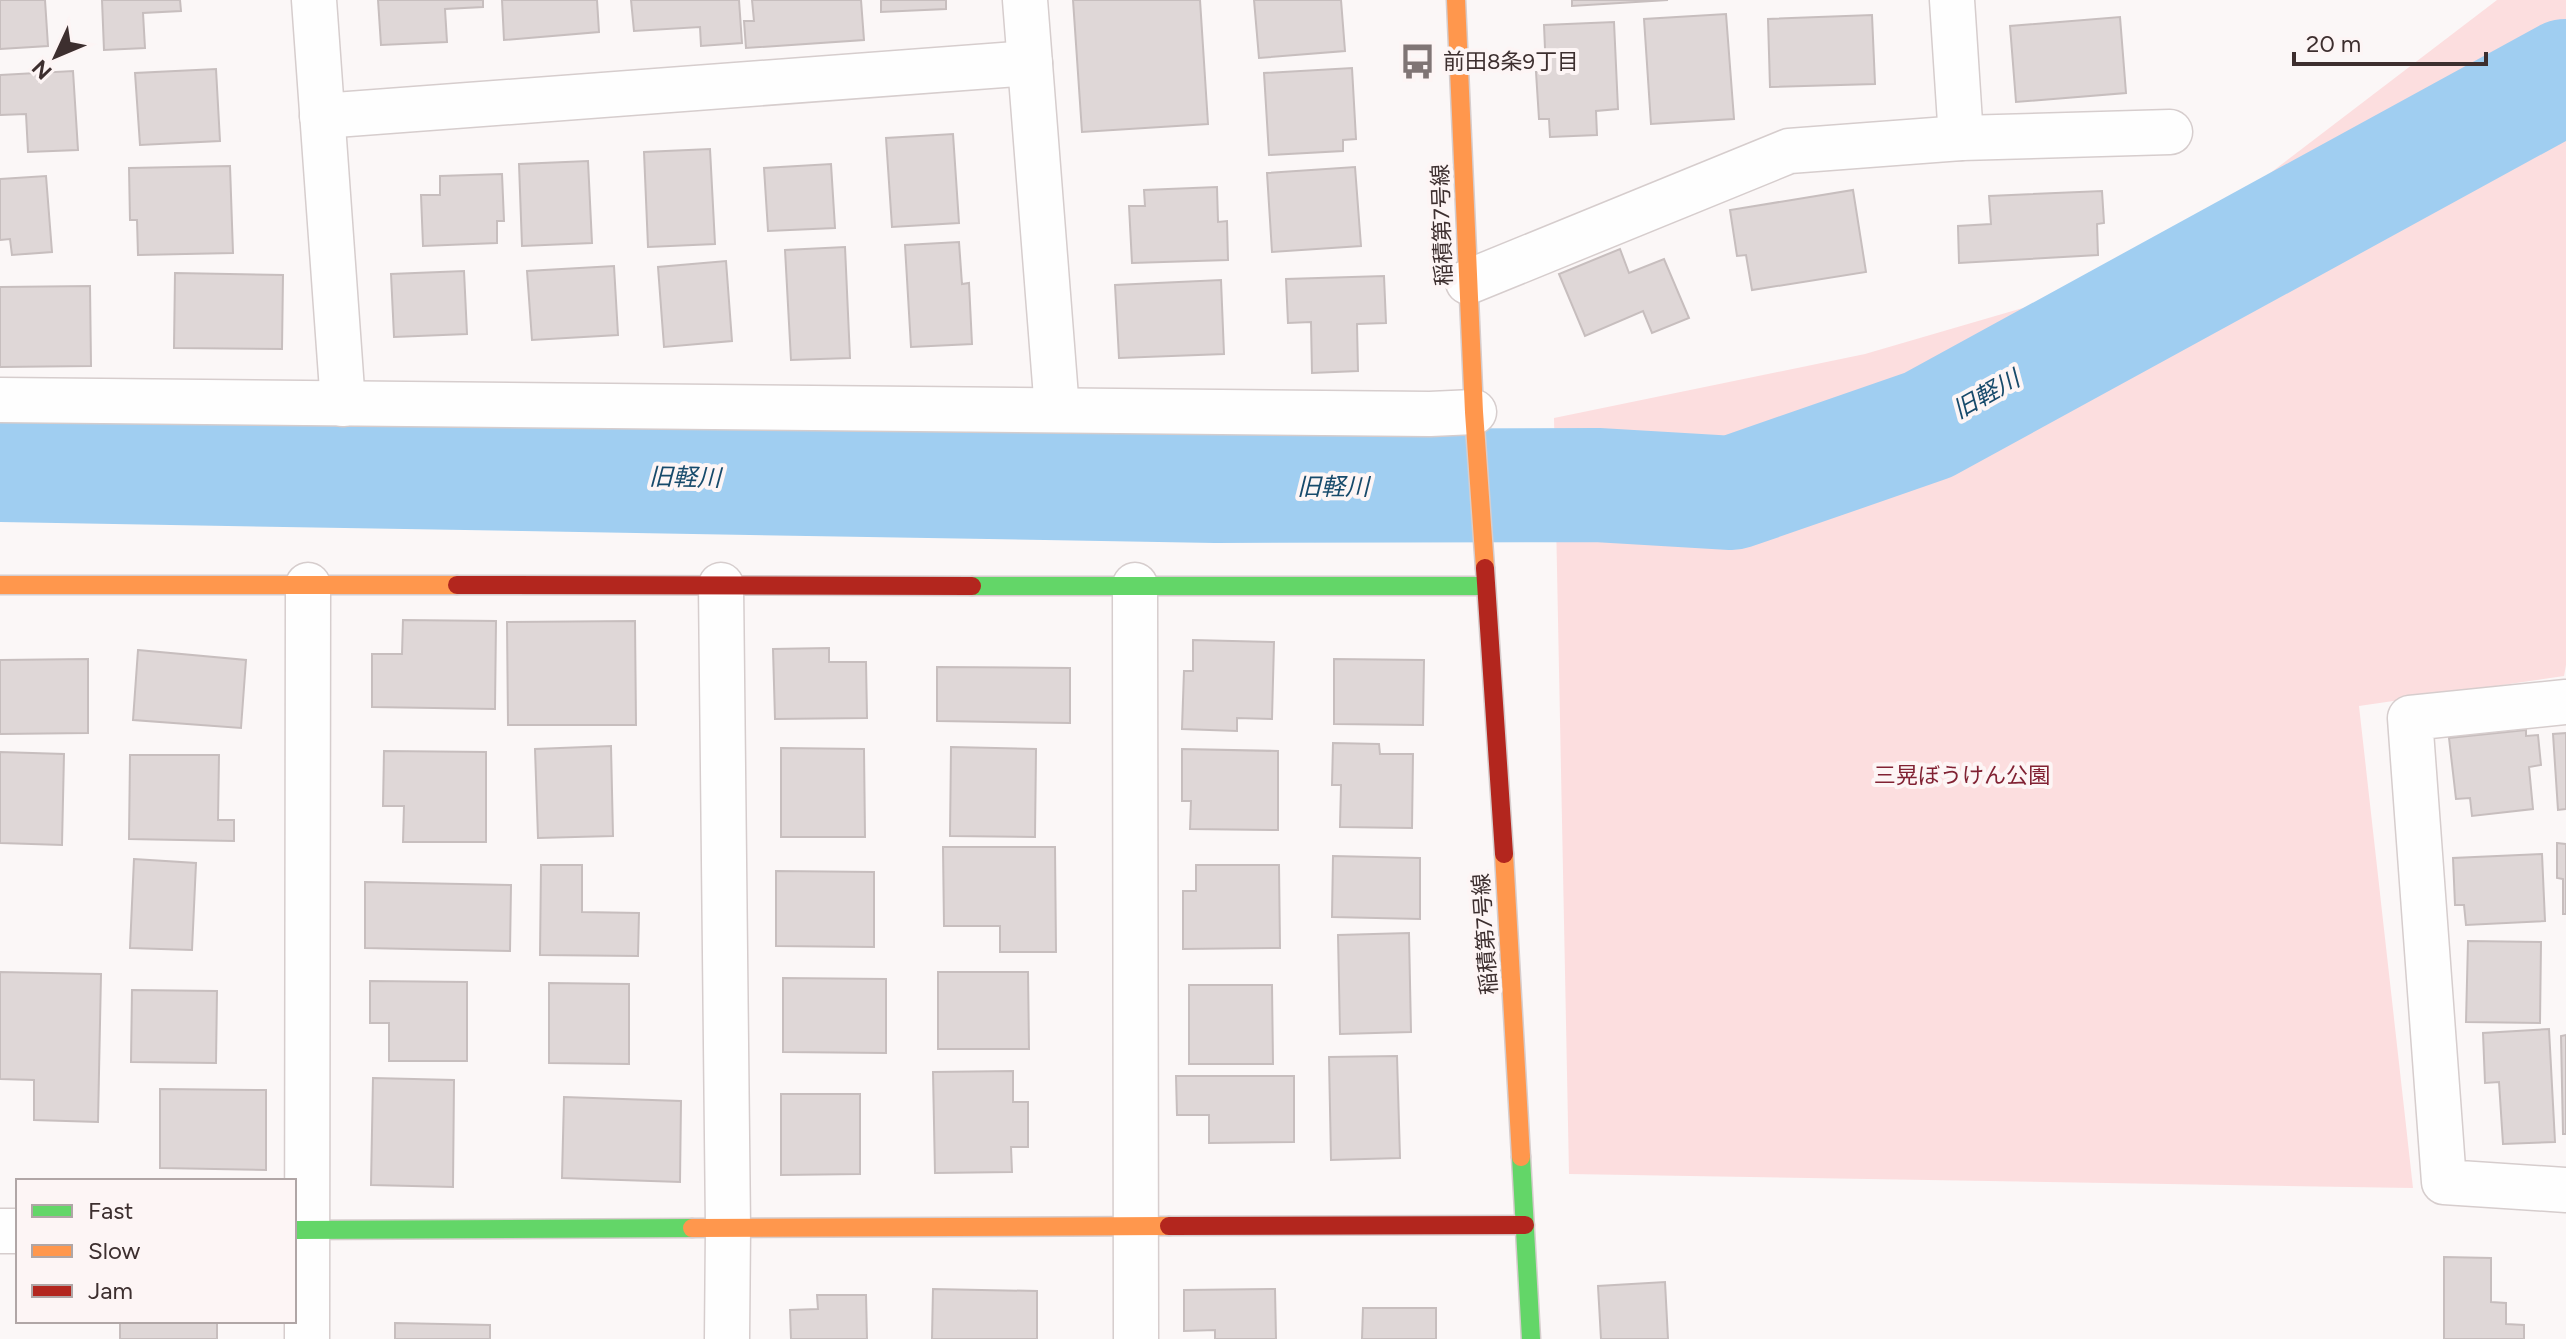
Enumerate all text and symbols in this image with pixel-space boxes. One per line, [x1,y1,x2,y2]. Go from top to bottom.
north arrow [16,16,96,96]
scale bar [2294,16,2486,66]
text: 20 m [2306,29,2361,58]
bus stop icon: 前田8条9丁目 [1398,42,1436,80]
place label: 前田8条9丁目 [1443,48,1579,75]
text: N [26,54,58,85]
street label: 稲積第7号線 [1426,164,1458,286]
water label: 旧軽川 [1947,362,2027,424]
water label: 旧軽川 [649,462,724,492]
water label: 旧軽川 [1297,472,1372,501]
park label: 三晃ぼうけん公園 [1874,762,2050,789]
street label: 稲積第7号線 [1467,872,1503,996]
legend [16,1179,296,1323]
text: Fast [88,1196,133,1225]
text: Slow [88,1236,141,1265]
text: Jam [88,1276,133,1305]

